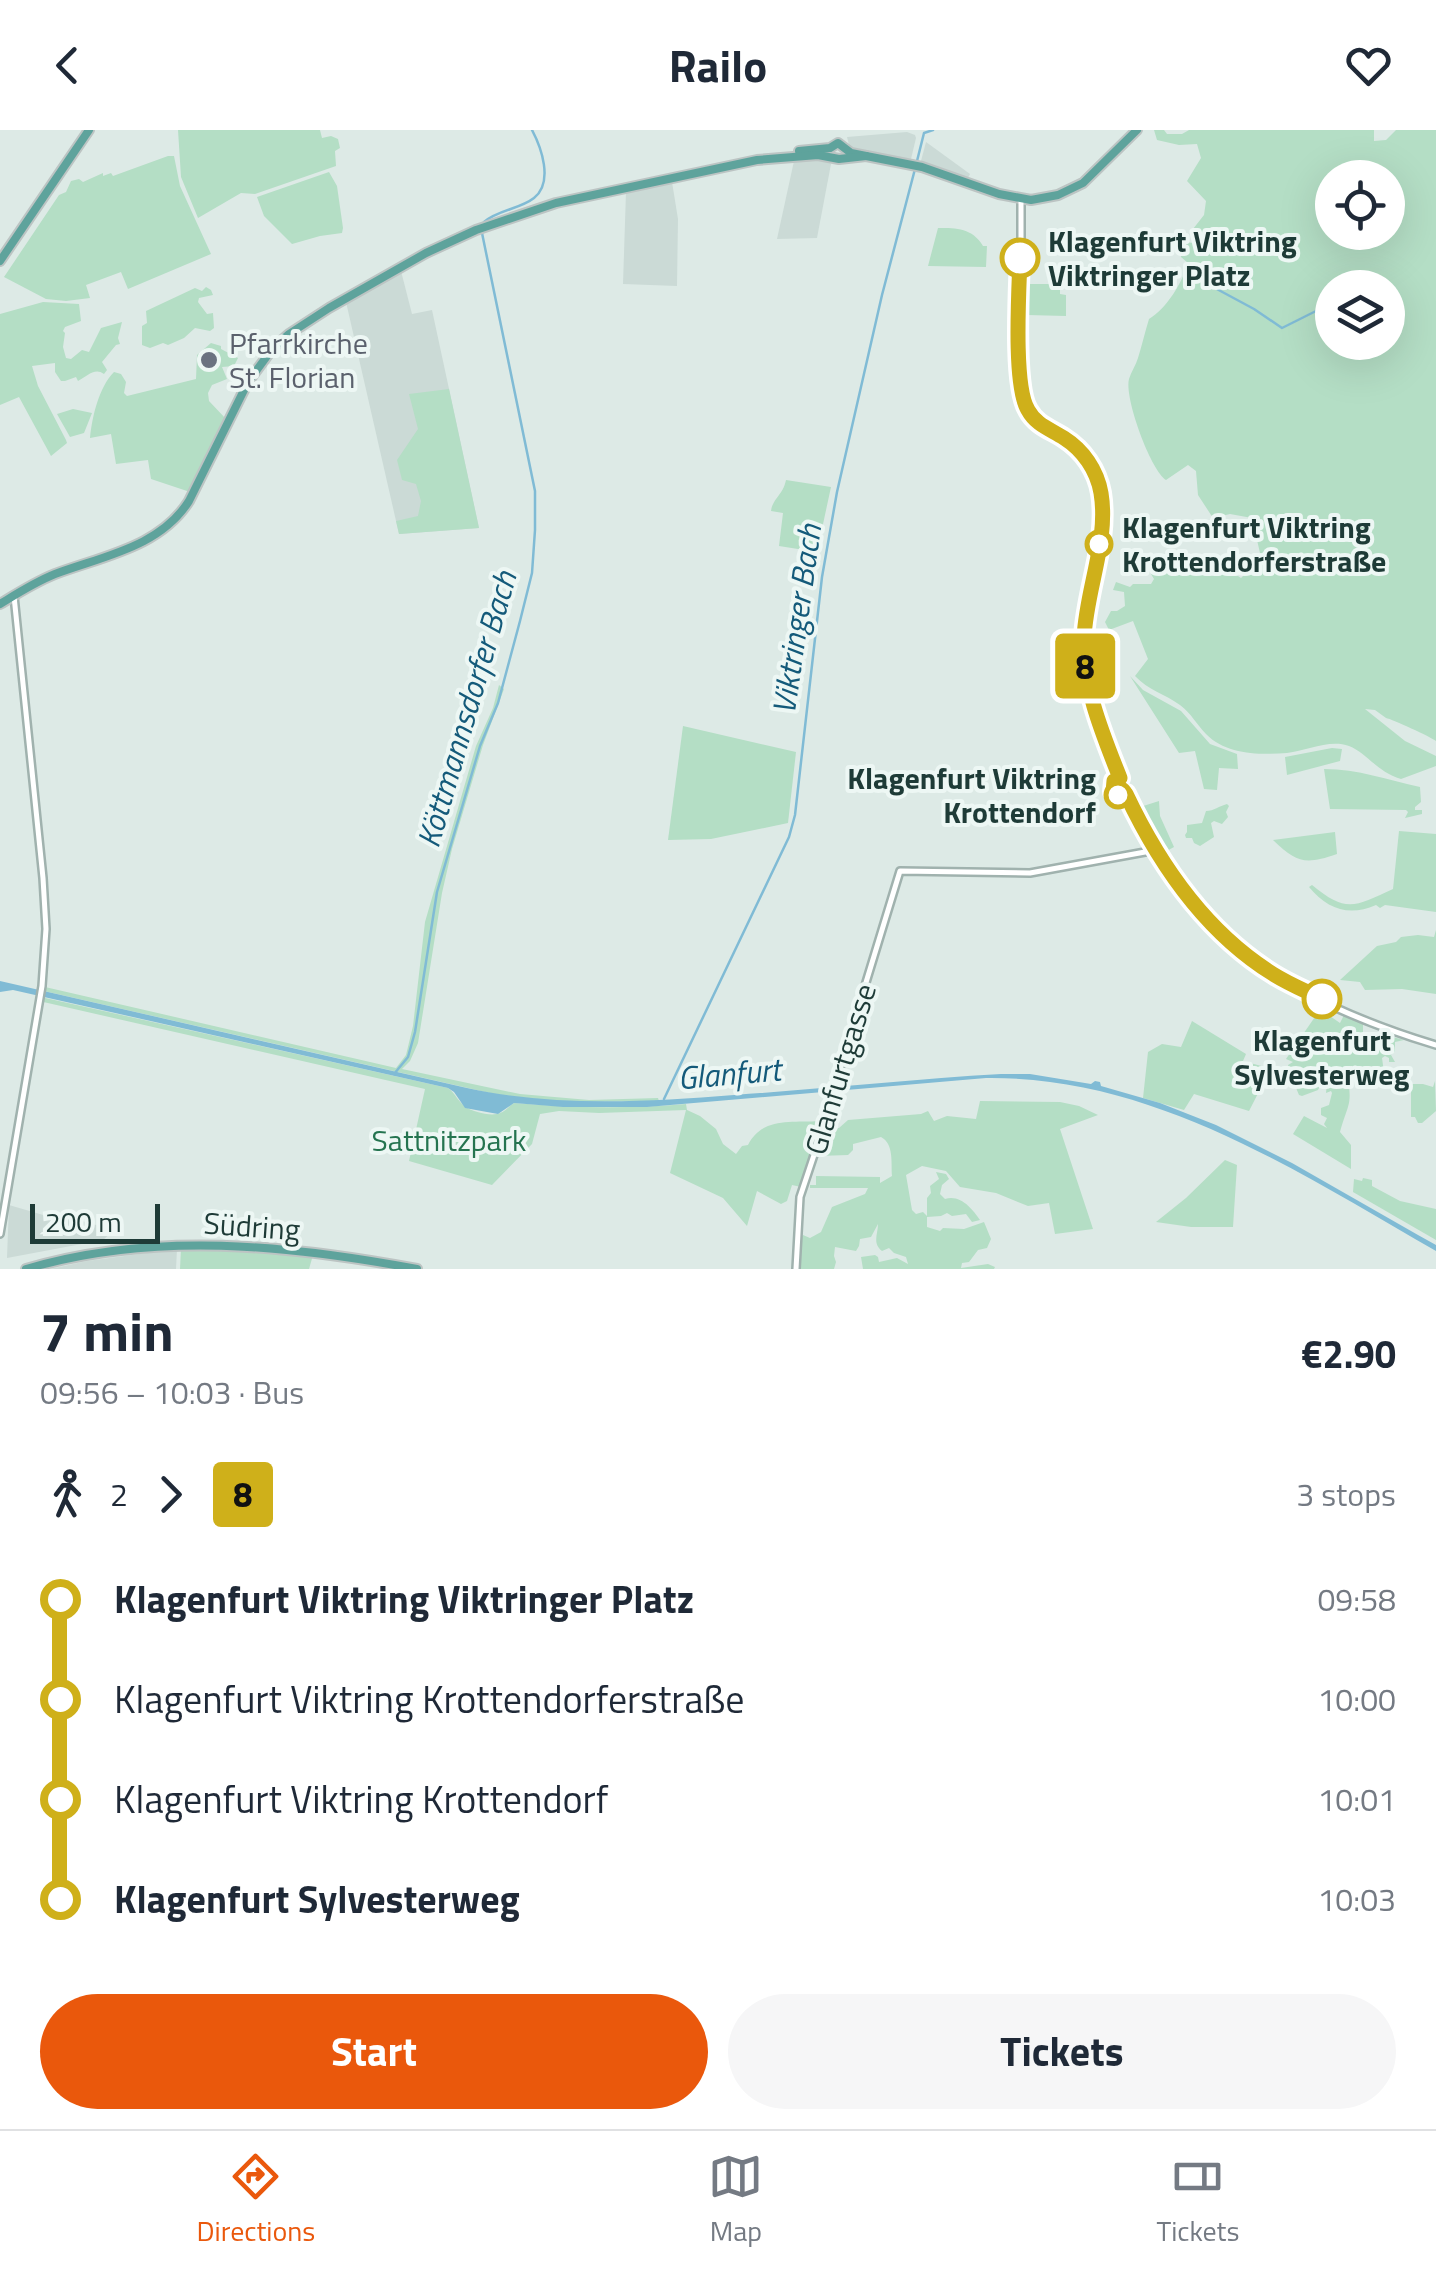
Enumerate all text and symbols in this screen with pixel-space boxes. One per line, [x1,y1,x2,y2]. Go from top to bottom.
text: Railo [669,31,767,99]
icon: back [40,38,95,93]
icon: heart [1341,38,1396,93]
map controls [1315,160,1405,360]
button: locate [1315,160,1405,250]
place label: Klagenfurt Viktring Viktringer Platz [1048,218,1297,298]
marker: Klagenfurt Viktring Viktringer Platz [1001,239,1039,277]
button: layers [1315,270,1405,360]
place label: Pfarrkirche St. Florian [229,320,368,400]
marker: Pfarrkirche St. Florian [198,349,220,371]
place label: Klagenfurt Viktring Krottendorferstraße [1122,504,1386,584]
water label: Viktringer Bach [759,520,833,717]
marker: Klagenfurt Viktring Krottendorferstraße [1086,531,1112,557]
water label: Köttmannsdorfer Bach [404,564,529,853]
line badge: 8 [1052,634,1118,698]
text: 8 [1075,639,1095,693]
place label: Klagenfurt Viktring Krottendorf [847,755,1096,835]
marker: Klagenfurt Viktring Krottendorf [1105,782,1131,808]
street label: Glanfurtgasse [792,978,888,1160]
marker: Klagenfurt Sylvesterweg [1303,980,1341,1018]
place label: Klagenfurt Sylvesterweg [1234,1017,1410,1097]
water label: Glanfurt [675,1044,786,1101]
park label: Sattnitzpark [372,1117,526,1163]
scale bar [30,1199,160,1244]
text: 200 m [45,1200,122,1243]
street label: Südring [202,1200,302,1252]
text: 7 min [40,1289,174,1372]
text: €2.90 [1301,1325,1396,1383]
text: 09:56 – 10:03 · Bus [40,1368,304,1416]
icon: walk [40,1467,95,1522]
icon: forward [143,1467,198,1522]
text: 8 [233,1467,253,1521]
text: 2 [110,1470,128,1518]
text: 3 stops [1296,1470,1396,1518]
text: Klagenfurt Viktring Viktringer Platz [114,1570,694,1628]
text: 09:58 [1317,1575,1396,1623]
text: Klagenfurt Viktring Krottendorferstraße [114,1670,744,1728]
text: 10:00 [1317,1675,1396,1723]
text: Klagenfurt Viktring Krottendorf [114,1770,608,1828]
text: 10:01 [1317,1775,1396,1823]
text: Klagenfurt Sylvesterweg [114,1870,520,1928]
text: 10:03 [1317,1875,1396,1923]
button: Start [40,1994,708,2109]
button: Tickets [728,1994,1396,2109]
tab: Directions [197,2149,315,2252]
tab: Map [708,2149,763,2252]
tab: Tickets [1156,2149,1239,2252]

